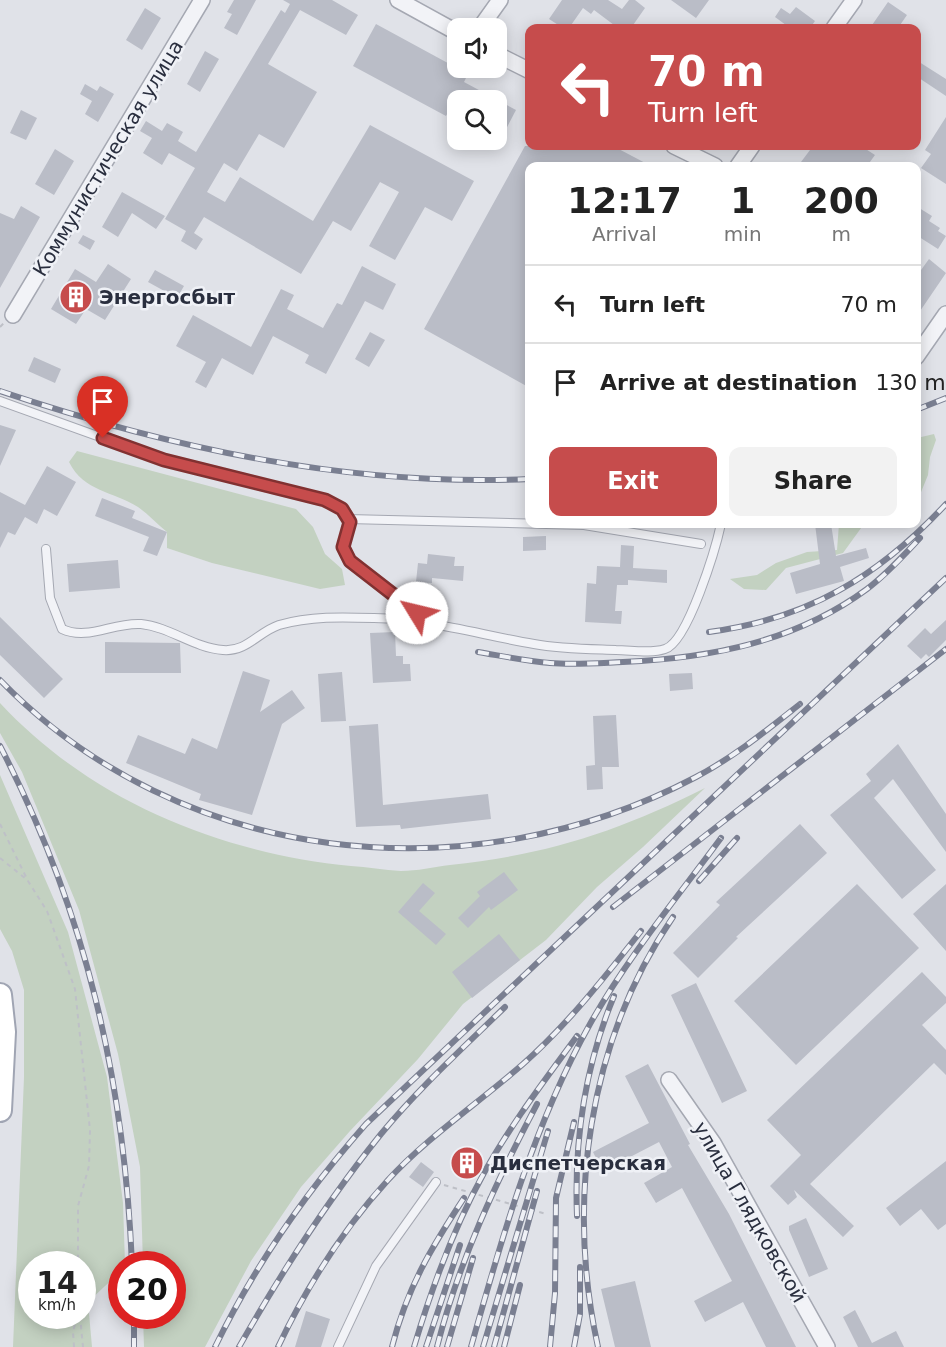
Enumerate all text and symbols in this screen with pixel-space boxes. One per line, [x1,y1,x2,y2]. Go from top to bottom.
map controls [447,18,507,150]
button: sound [447,18,507,78]
street label: Коммунистическая улица [28,35,188,281]
text: 70 m [648,47,765,96]
icon: left [549,48,627,126]
button: search [447,90,507,150]
text: Turn left [648,97,758,128]
text: 12:17 [567,180,682,221]
text: 1 [730,180,755,221]
text: 200 [804,180,879,221]
text: Arrival [592,222,657,246]
text: min [724,222,762,246]
text: m [832,222,851,246]
building icon: Энергосбыт [58,279,94,315]
place label: Энергосбыт [99,285,235,309]
icon: left [549,288,582,321]
text: Turn left [600,292,705,317]
text: 70 m [841,292,897,317]
icon: arrive [549,366,582,399]
text: Arrive at destination [600,370,857,395]
text: 130 m [875,370,946,395]
pin [77,376,128,438]
icon: arrive [86,385,119,418]
button: Exit [549,447,717,516]
button: Share [729,447,897,516]
position arrow [385,581,449,645]
street label: улица Глядковской [688,1117,812,1307]
building icon: Диспетчерская [449,1145,485,1181]
place label: Диспетчерская [490,1151,666,1175]
speed limit sign: 20 [108,1251,186,1329]
text: 14 [36,1265,78,1300]
text: km/h [38,1296,76,1314]

